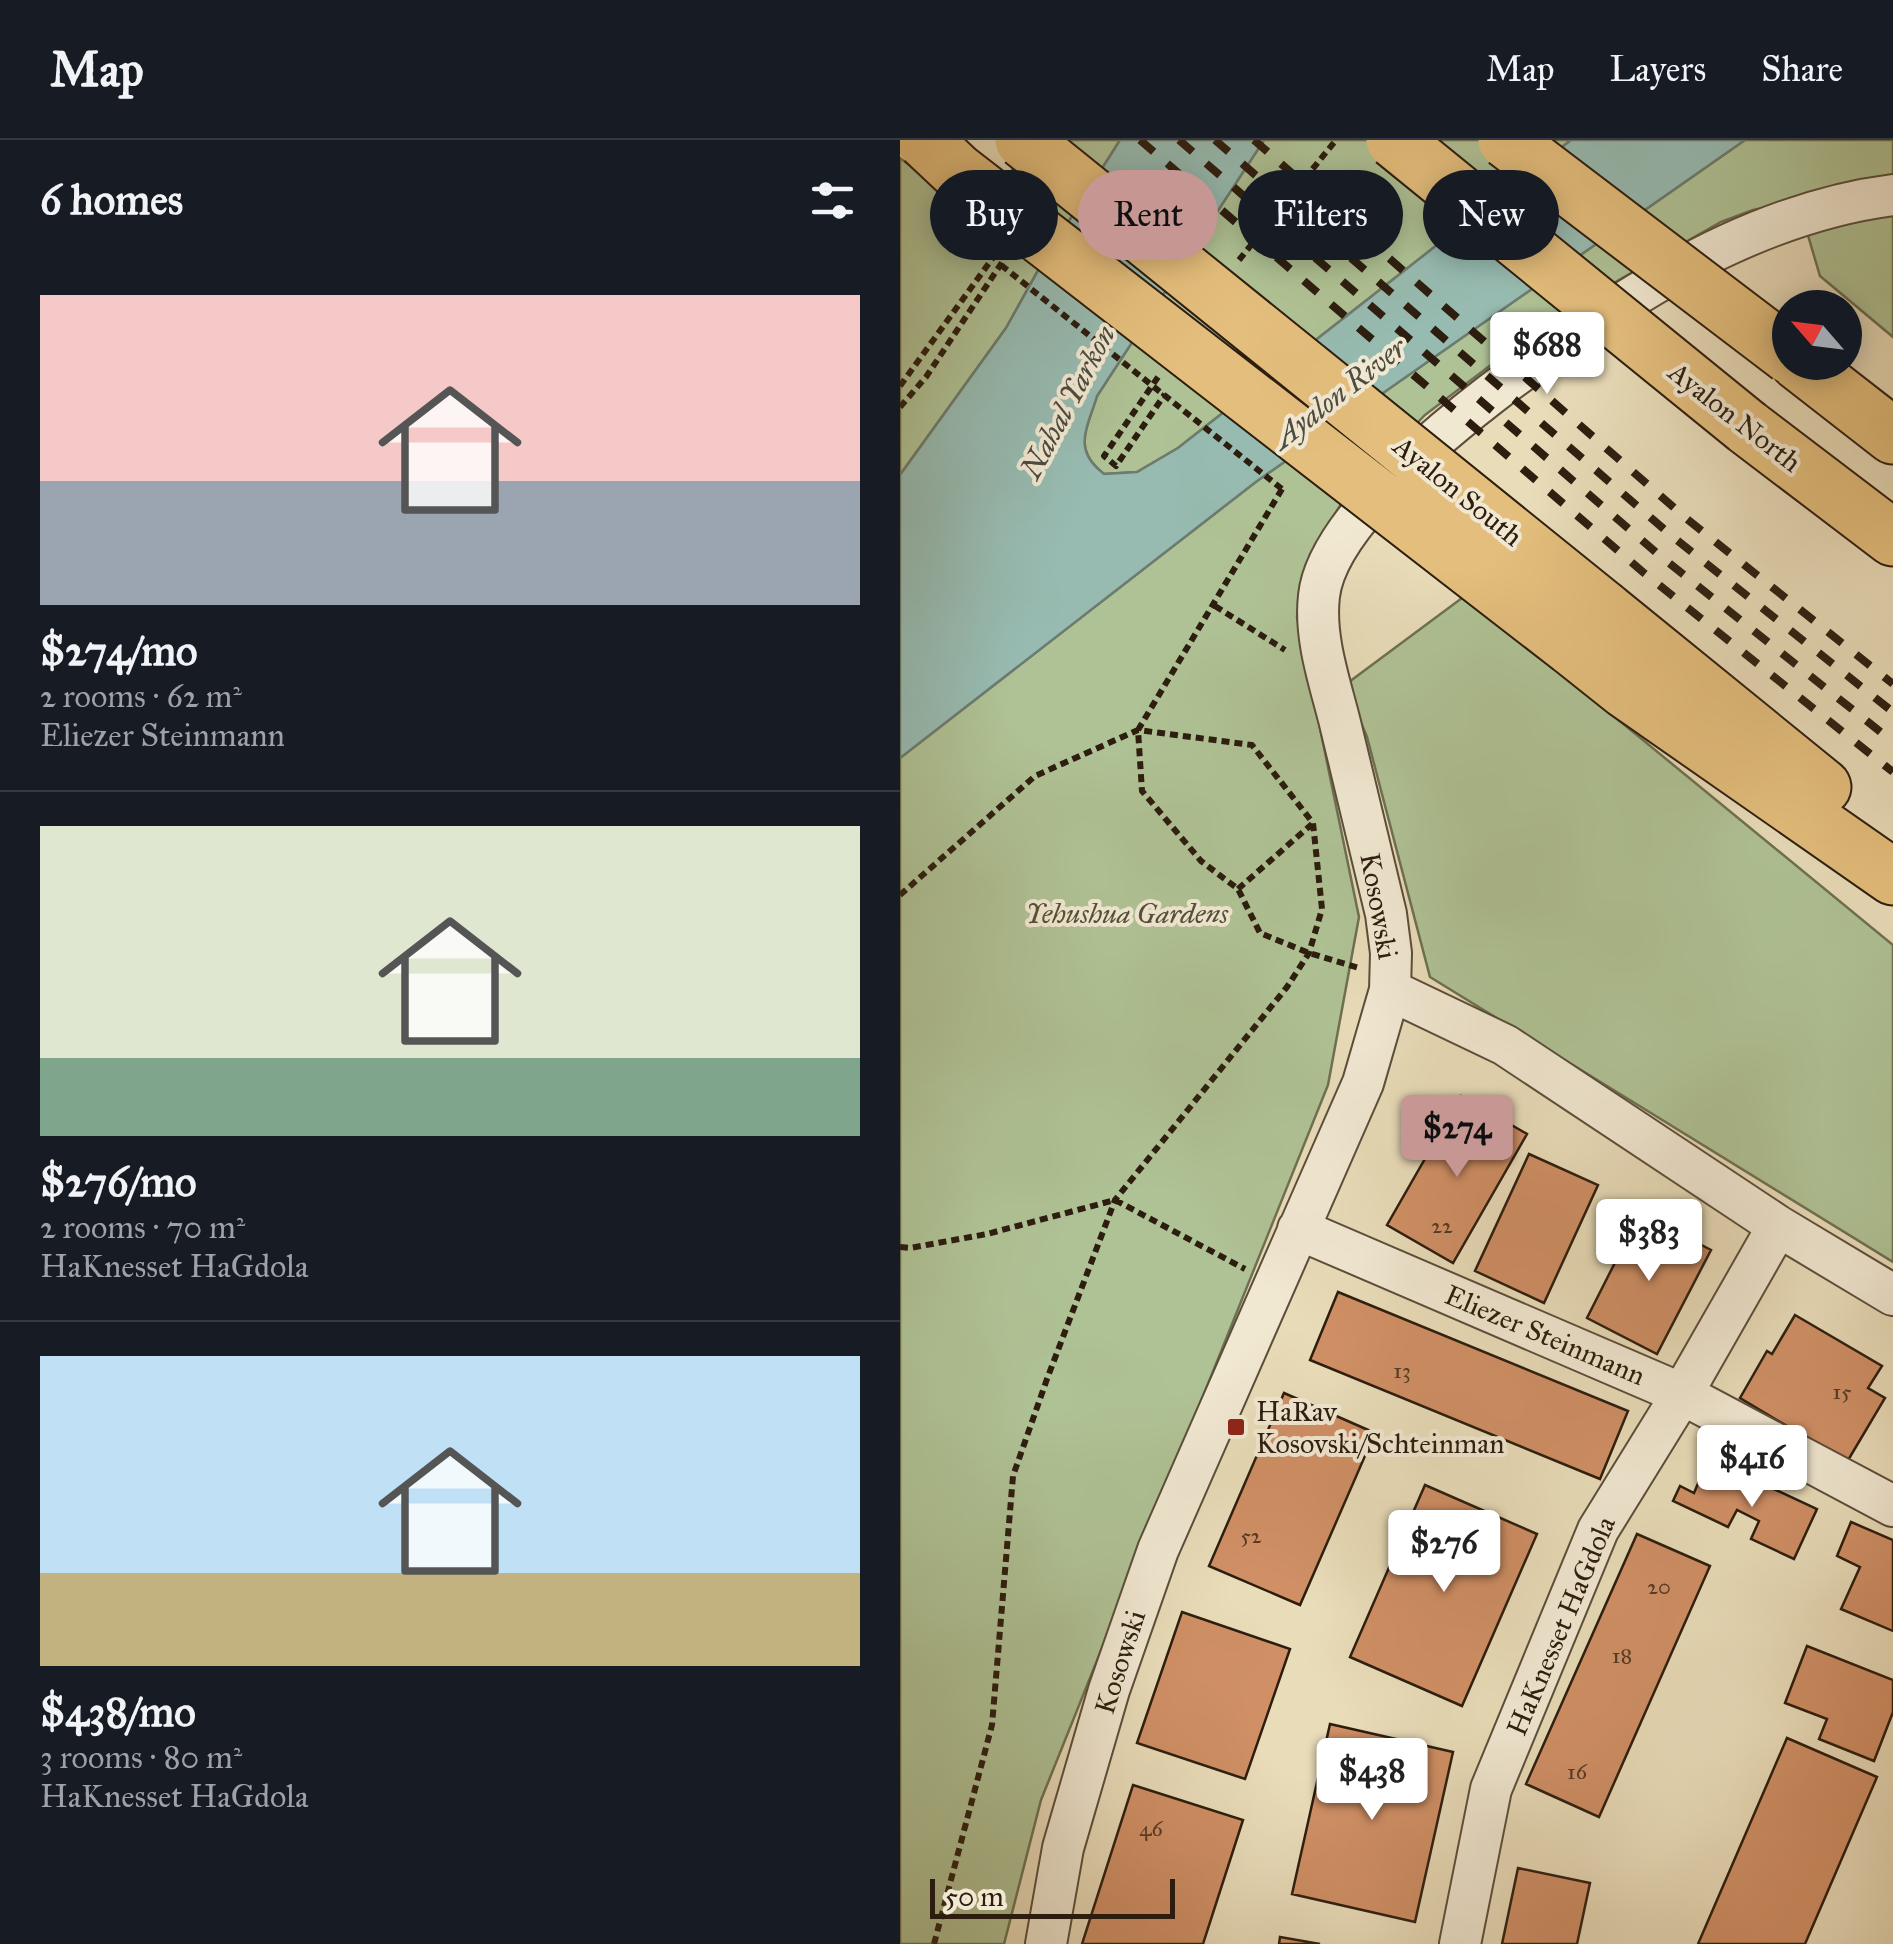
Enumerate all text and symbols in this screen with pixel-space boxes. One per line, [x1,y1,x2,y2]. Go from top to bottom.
text: Map [50,40,144,99]
text: Map [1486,48,1554,91]
text: Layers [1609,48,1706,91]
text: Share [1761,48,1843,91]
chip: Buy [930,170,1058,260]
chip: Rent [1078,170,1218,260]
chip: Filters [1238,170,1403,260]
chip: New [1423,170,1559,260]
icon: filters [805,173,860,228]
text: 6 homes [40,174,183,226]
north arrow [1772,290,1862,380]
map controls [1772,290,1862,380]
pin: $688 [1488,312,1606,397]
water label: Nahal Yarkon [1012,319,1124,486]
text: $688 [1512,325,1582,364]
water label: Ayalon River [1262,329,1414,458]
street label: Ayalon North [1661,354,1809,480]
icon: home [360,360,540,540]
street label: Ayalon South [1385,428,1530,554]
text: $274/mo [40,625,198,677]
text: 2 rooms · 62 m² [40,677,242,716]
text: Eliezer Steinmann [40,716,285,755]
street label: Kosowski [1352,850,1406,962]
icon: home [360,891,540,1071]
park label: Yehushua Gardens [1026,896,1229,931]
pin: $274 [1398,1095,1516,1180]
text: $274 [1423,1108,1491,1147]
text: $276/mo [40,1156,197,1208]
pin: $383 [1590,1199,1708,1284]
text: 2 rooms · 70 m² [40,1208,245,1247]
house number: 22 [1431,1212,1453,1239]
text: $383 [1618,1212,1680,1251]
text: HaKnesset HaGdola [40,1247,309,1286]
street label: Eliezer Steinmann [1440,1277,1650,1393]
house number: 13 [1393,1357,1411,1384]
house number: 15 [1833,1378,1851,1405]
place label: HaRav Kosovski/Schteinman [1256,1394,1504,1461]
marker: HaRav Kosovski/Schteinman [1225,1416,1247,1438]
icon: home [360,1421,540,1601]
pin: $416 [1693,1425,1811,1510]
text: $416 [1719,1438,1785,1477]
pin: $276 [1385,1510,1503,1595]
street label: HaKnesset HaGdola [1499,1511,1623,1741]
house number: 52 [1240,1522,1262,1549]
text: $276 [1410,1523,1478,1562]
house number: 20 [1647,1573,1671,1600]
street label: Kosowski [1087,1605,1153,1718]
house number: 18 [1612,1642,1632,1669]
text: $438/mo [40,1686,196,1738]
text: 3 rooms · 80 m² [40,1738,242,1777]
pin: $438 [1313,1738,1431,1823]
text: $438 [1339,1751,1405,1790]
house number: 16 [1567,1758,1588,1785]
text: HaKnesset HaGdola [40,1777,309,1816]
house number: 46 [1139,1815,1163,1842]
scale bar [930,1874,1175,1918]
text: 50 m [945,1879,1004,1914]

